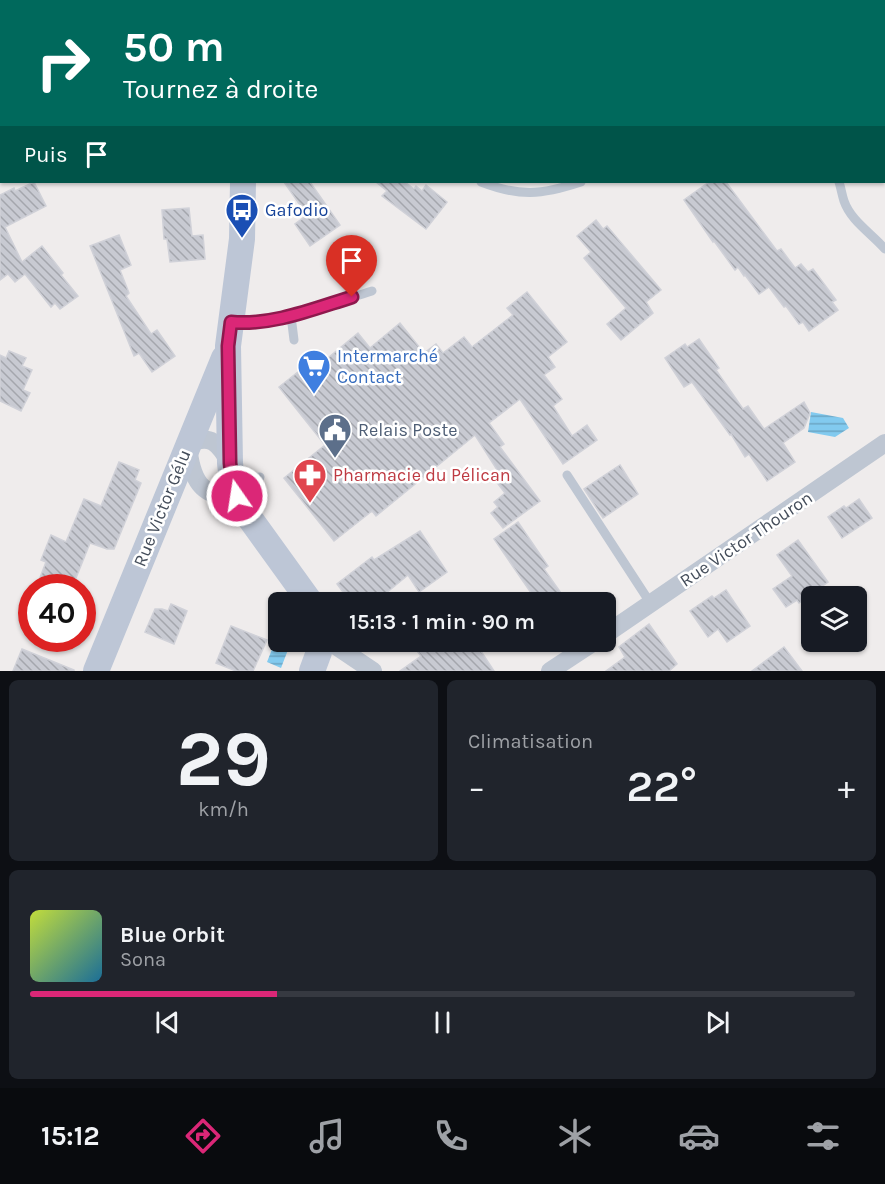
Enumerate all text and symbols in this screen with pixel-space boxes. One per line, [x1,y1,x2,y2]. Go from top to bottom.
text: 50 m [123,22,225,72]
icon: right [24,24,102,102]
text: Tournez à droite [123,73,318,105]
icon: arrive [80,138,113,171]
text: Puis [24,142,68,168]
bus stop icon: Gafodio [224,192,260,239]
place label: Gafodio [265,199,328,221]
pin [326,235,377,297]
icon: arrive [335,244,368,277]
place label: Intermarché Contact [337,345,438,388]
supermarket icon: Intermarché Contact [296,348,332,395]
public building icon: Relais Poste [317,412,353,459]
place label: Relais Poste [358,419,458,441]
street label: Rue Victor Gélu [129,446,195,570]
pharmacy icon: Pharmacie du Pélican [292,457,328,504]
position arrow [205,464,269,528]
place label: Pharmacie du Pélican [333,464,511,486]
street label: Rue Victor Thouron [675,486,817,592]
speed limit sign: 40 [18,574,96,652]
map controls [801,586,867,652]
button: layers [801,586,867,652]
text: 15:13 · 1 min · 90 m [349,609,535,635]
text: 29 [176,713,271,805]
text: Climatisation [468,730,593,753]
text: 22° [626,760,697,812]
text: − [468,768,485,806]
text: + [838,768,855,806]
text: km/h [198,798,249,821]
text: Blue Orbit [120,922,225,948]
text: Sona [120,948,166,971]
icon: previous [151,1006,184,1039]
icon: pause [426,1006,459,1039]
icon: next [701,1006,734,1039]
icon: directions [182,1115,224,1157]
icon: music [306,1115,348,1157]
icon: phone [430,1115,472,1157]
icon: climate [554,1115,596,1157]
icon: car [678,1115,720,1157]
icon: filters [802,1115,844,1157]
text: 15:12 [41,1120,100,1152]

